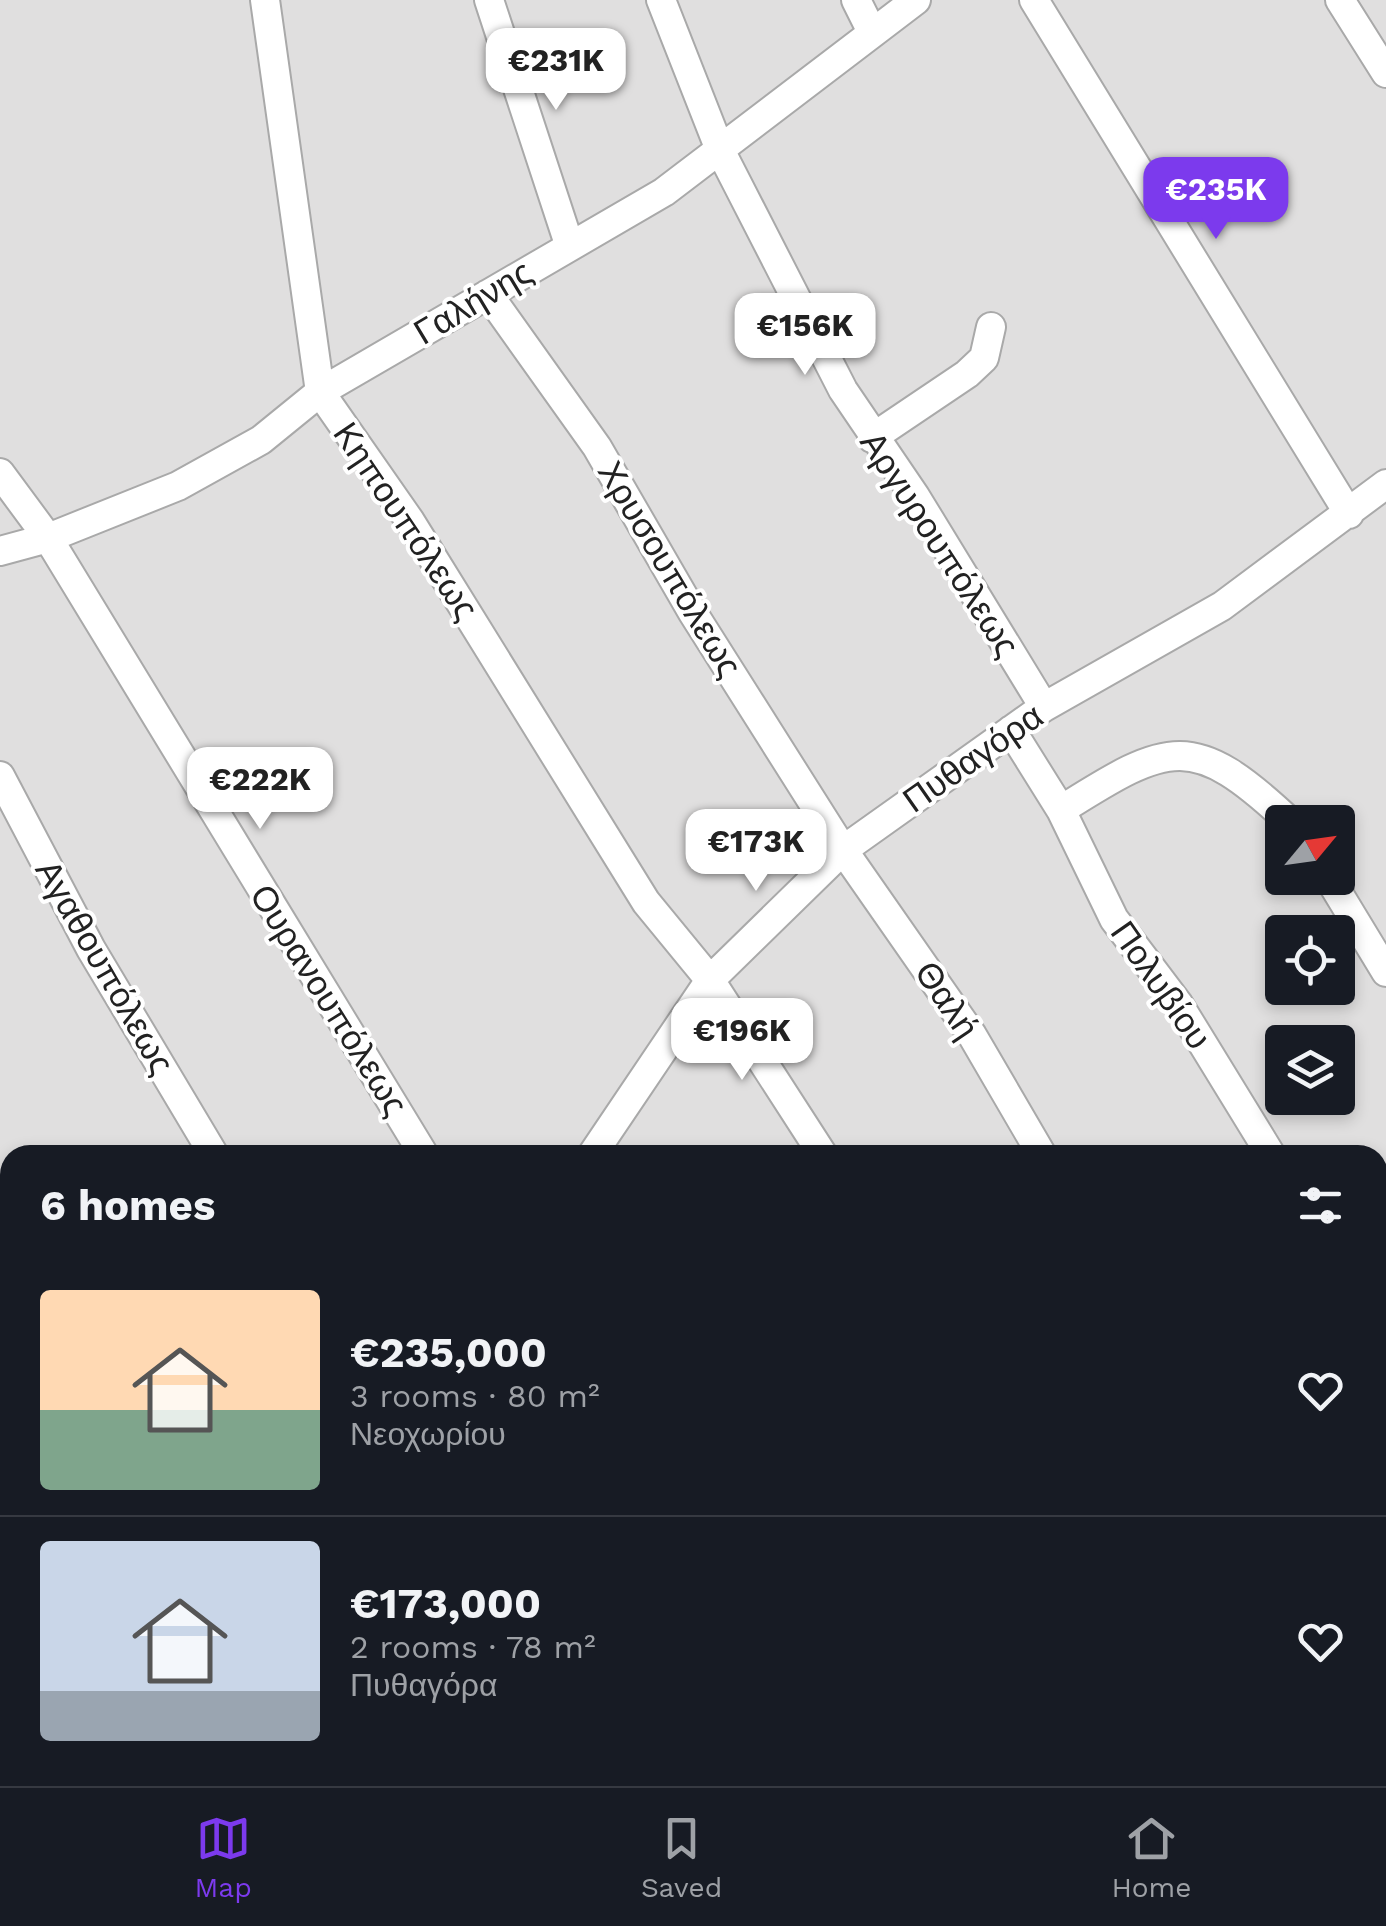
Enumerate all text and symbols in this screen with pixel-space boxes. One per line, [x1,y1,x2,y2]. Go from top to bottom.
pin: €231K [486,28,626,113]
text: €231K [508,41,604,79]
pin: €235K [1146,157,1286,242]
text: €235K [1165,170,1267,208]
street label: Γαλήνης [406,250,540,354]
pin: €156K [735,293,875,378]
text: €156K [757,306,853,344]
street label: Κηπουπόλεως [325,414,487,628]
street label: Αργυρουπόλεως [852,423,1028,665]
street label: Χρυσουπόλεως [589,453,751,685]
street label: Πυθαγόρα [895,695,1051,821]
pin: €222K [190,747,330,832]
text: €222K [209,760,311,798]
north arrow [1265,805,1355,895]
map controls [1265,805,1355,1115]
pin: €173K [686,809,826,894]
text: €173K [708,822,804,860]
street label: Αγαθουπόλεως [27,852,183,1082]
street label: Ουρανουπόλεως [241,877,417,1123]
street label: Πολυβίου [1102,913,1220,1057]
button: locate [1265,915,1355,1005]
street label: Θαλή [906,953,988,1047]
pin: €196K [672,998,812,1083]
text: €196K [693,1011,791,1049]
button: layers [1265,1025,1355,1115]
icon: filters [1293,1178,1348,1233]
text: 6 homes [40,1181,215,1230]
text: €235,000 [350,1328,547,1377]
icon: home [120,1330,240,1450]
icon: heart [1293,1363,1348,1418]
text: 3 rooms · 80 m² [350,1377,600,1415]
text: Νεοχωρίου [350,1415,506,1453]
text: €173,000 [350,1579,541,1628]
icon: home [120,1581,240,1701]
icon: heart [1293,1614,1348,1669]
text: 2 rooms · 78 m² [350,1628,596,1666]
text: Πυθαγόρα [350,1666,497,1704]
tab: Map [195,1811,252,1904]
tab: Saved [641,1811,722,1904]
tab: Home [1111,1811,1191,1904]

